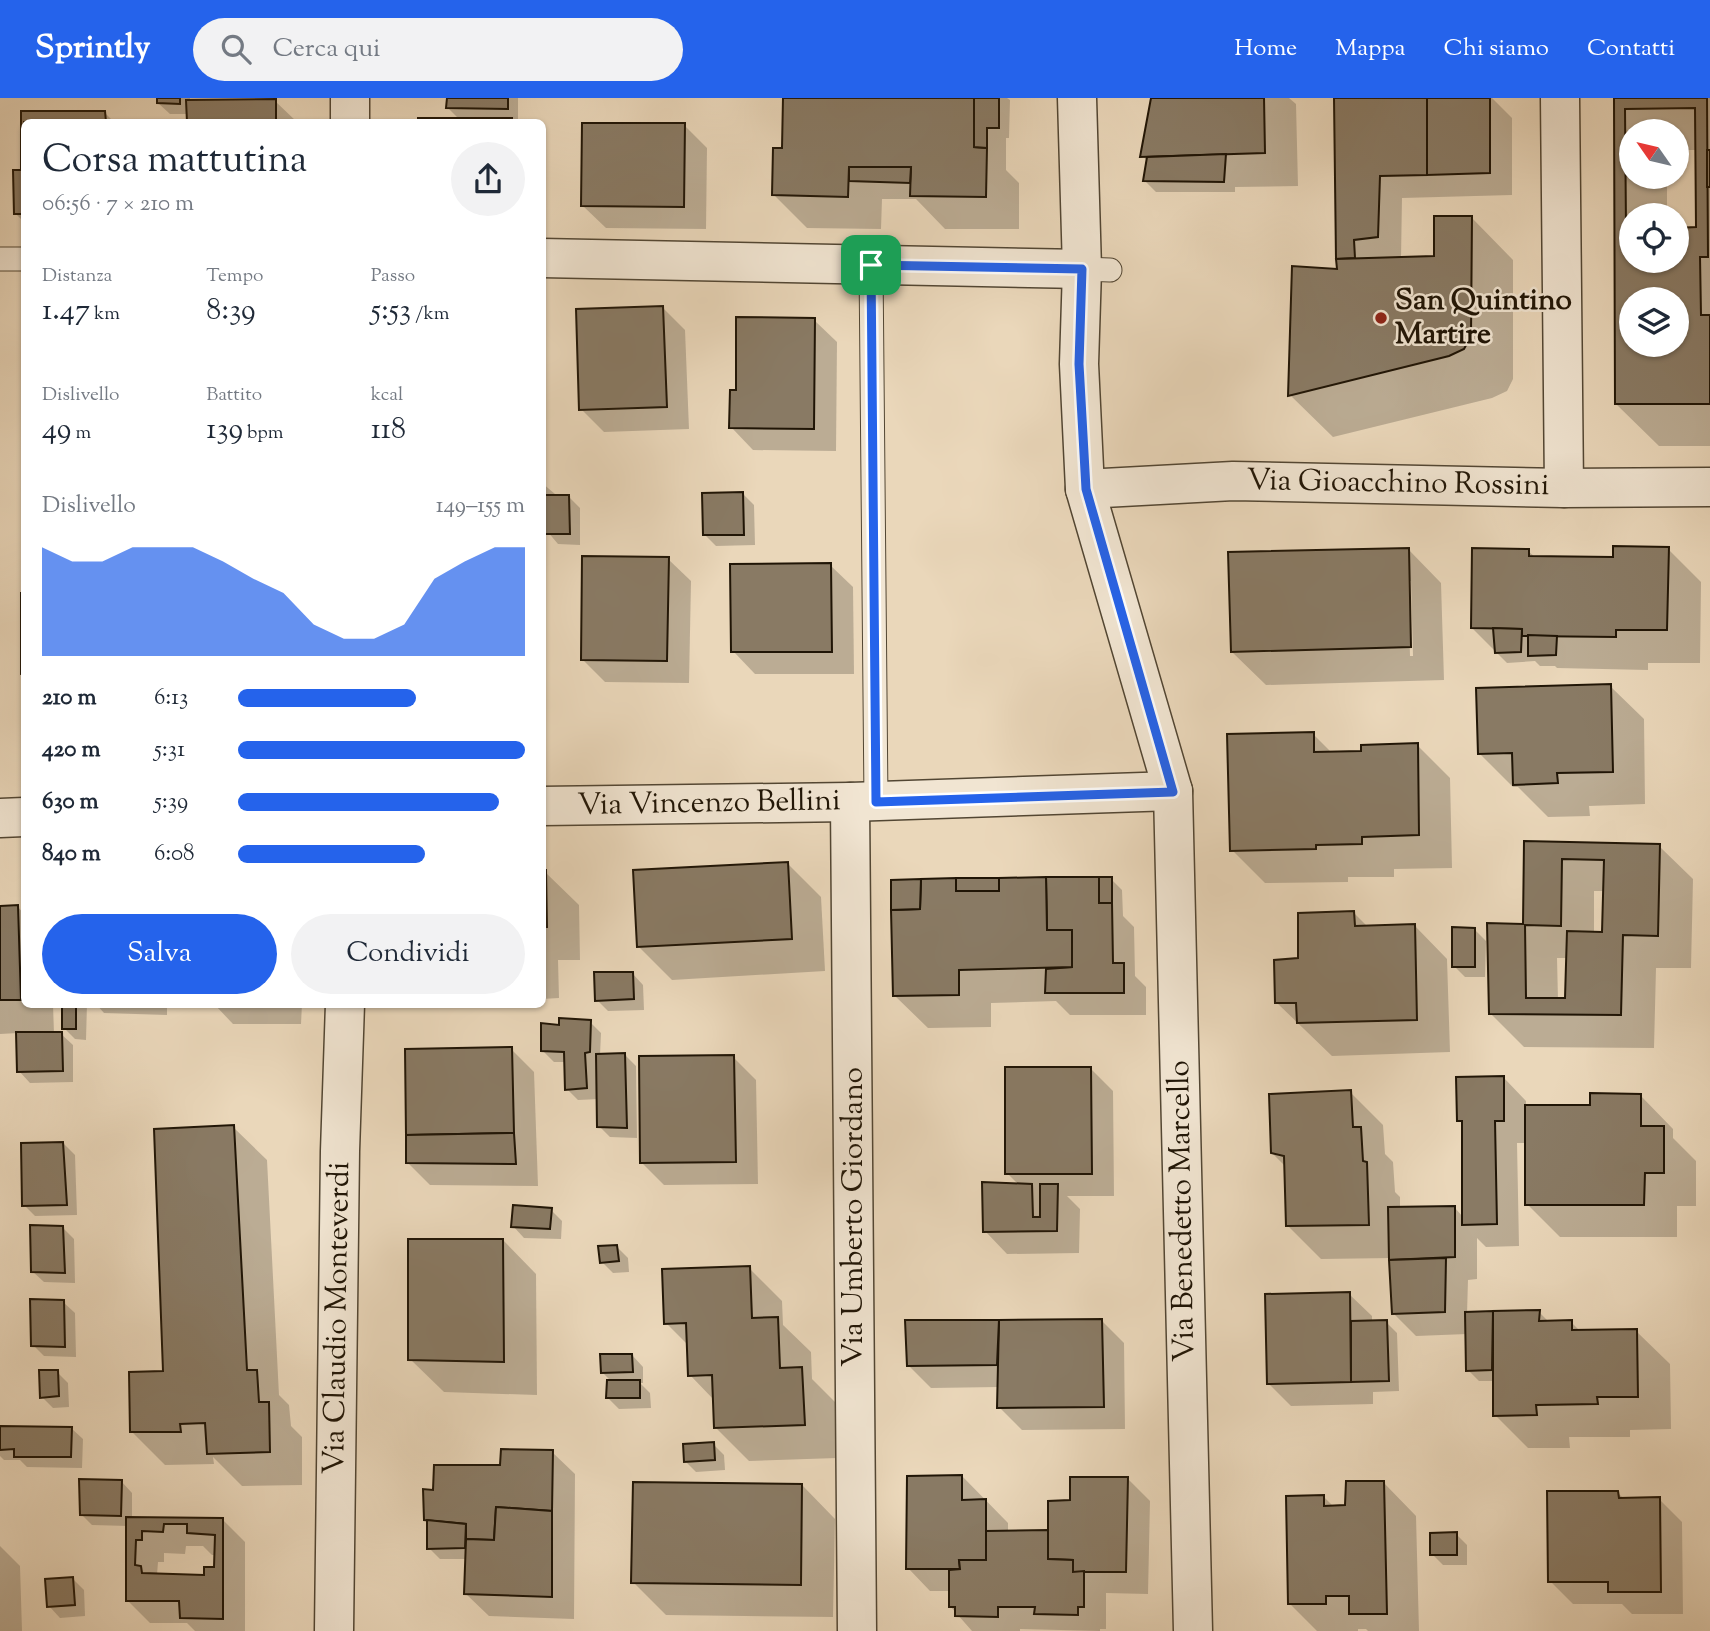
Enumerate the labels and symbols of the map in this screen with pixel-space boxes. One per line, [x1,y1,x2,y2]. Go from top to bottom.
north arrow [1619,119,1689,189]
pin [841,235,901,295]
place label: San Quintino Martire [1395,280,1572,357]
marker: San Quintino Martire [1373,310,1389,326]
street label: Via Gioacchino Rossini [1246,460,1550,508]
street label: Via Vincenzo Bellini [577,780,841,828]
street label: Via Benedetto Marcello [1159,1060,1207,1362]
street label: Via Umberto Giordano [833,1067,876,1367]
street label: Via Claudio Monteverdi [314,1161,362,1475]

